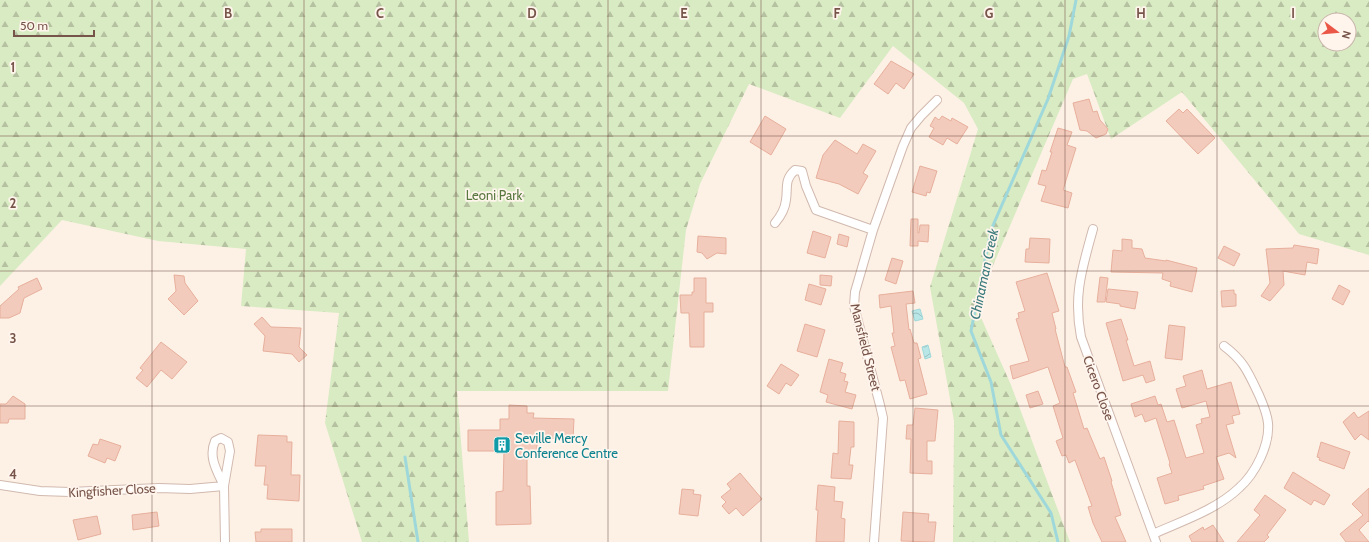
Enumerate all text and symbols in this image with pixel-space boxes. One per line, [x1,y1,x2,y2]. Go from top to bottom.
text: B [224,5,232,21]
text: C [376,5,384,21]
text: D [527,5,537,21]
text: E [680,5,688,21]
text: F [834,5,841,21]
text: G [985,5,994,21]
text: H [1136,5,1146,21]
text: I [1291,5,1295,21]
scale bar [14,12,94,38]
north arrow [1317,12,1357,52]
text: 50 m [20,18,48,33]
text: N [1339,29,1354,40]
text: 1 [11,59,15,75]
park label: Leoni Park [466,187,522,203]
text: 2 [10,195,17,211]
water label: Chinaman Creek [966,226,1003,321]
street label: Mansfield Street [847,302,885,393]
text: 3 [9,330,17,346]
street label: Cicero Close [1080,353,1118,423]
place label: Seville Mercy Conference Centre [515,430,618,461]
building icon: Seville Mercy Conference Centre [492,435,512,455]
text: 4 [9,466,17,482]
street label: Kingfisher Close [68,480,156,500]

